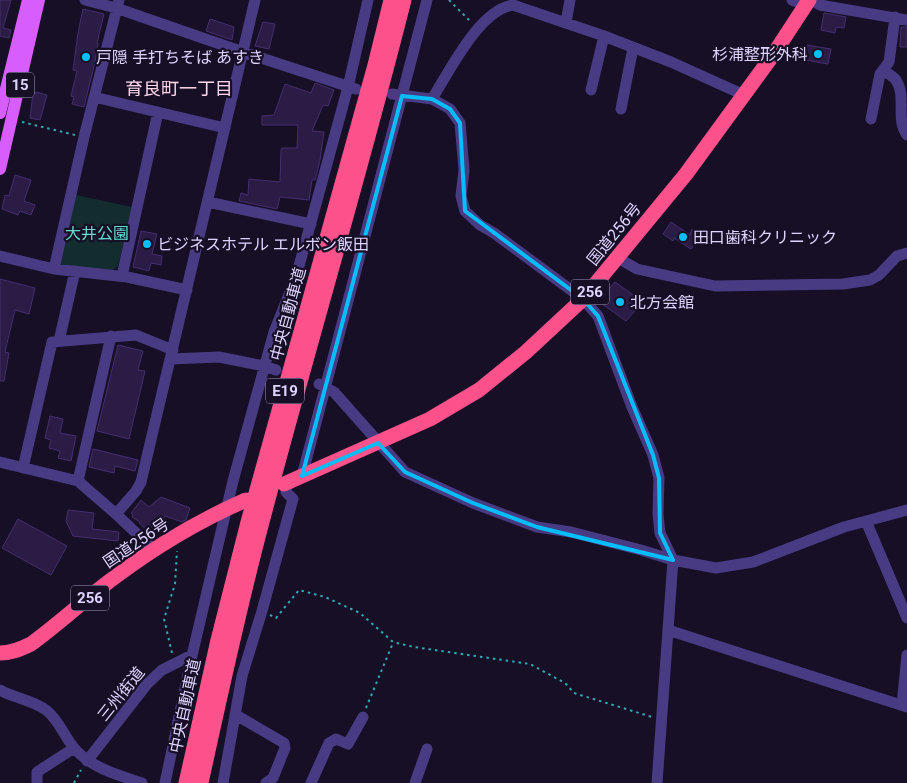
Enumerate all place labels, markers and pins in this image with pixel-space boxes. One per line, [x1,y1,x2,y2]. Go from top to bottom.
place label: 杉浦整形外科 [712,45,808,64]
place label: 戸隠 手打ちそば あすき [96,48,264,67]
marker: 杉浦整形外科 [812,48,824,60]
marker: 戸隠 手打ちそば あすき [80,51,92,63]
place label: 田口歯科クリニック [693,228,837,247]
marker: 田口歯科クリニック [677,231,689,243]
place label: ビジネスホテル エルボン飯田 [157,235,369,254]
marker: ビジネスホテル エルボン飯田 [141,238,153,250]
place label: 北方会館 [630,293,694,312]
marker: 北方会館 [614,296,626,308]

